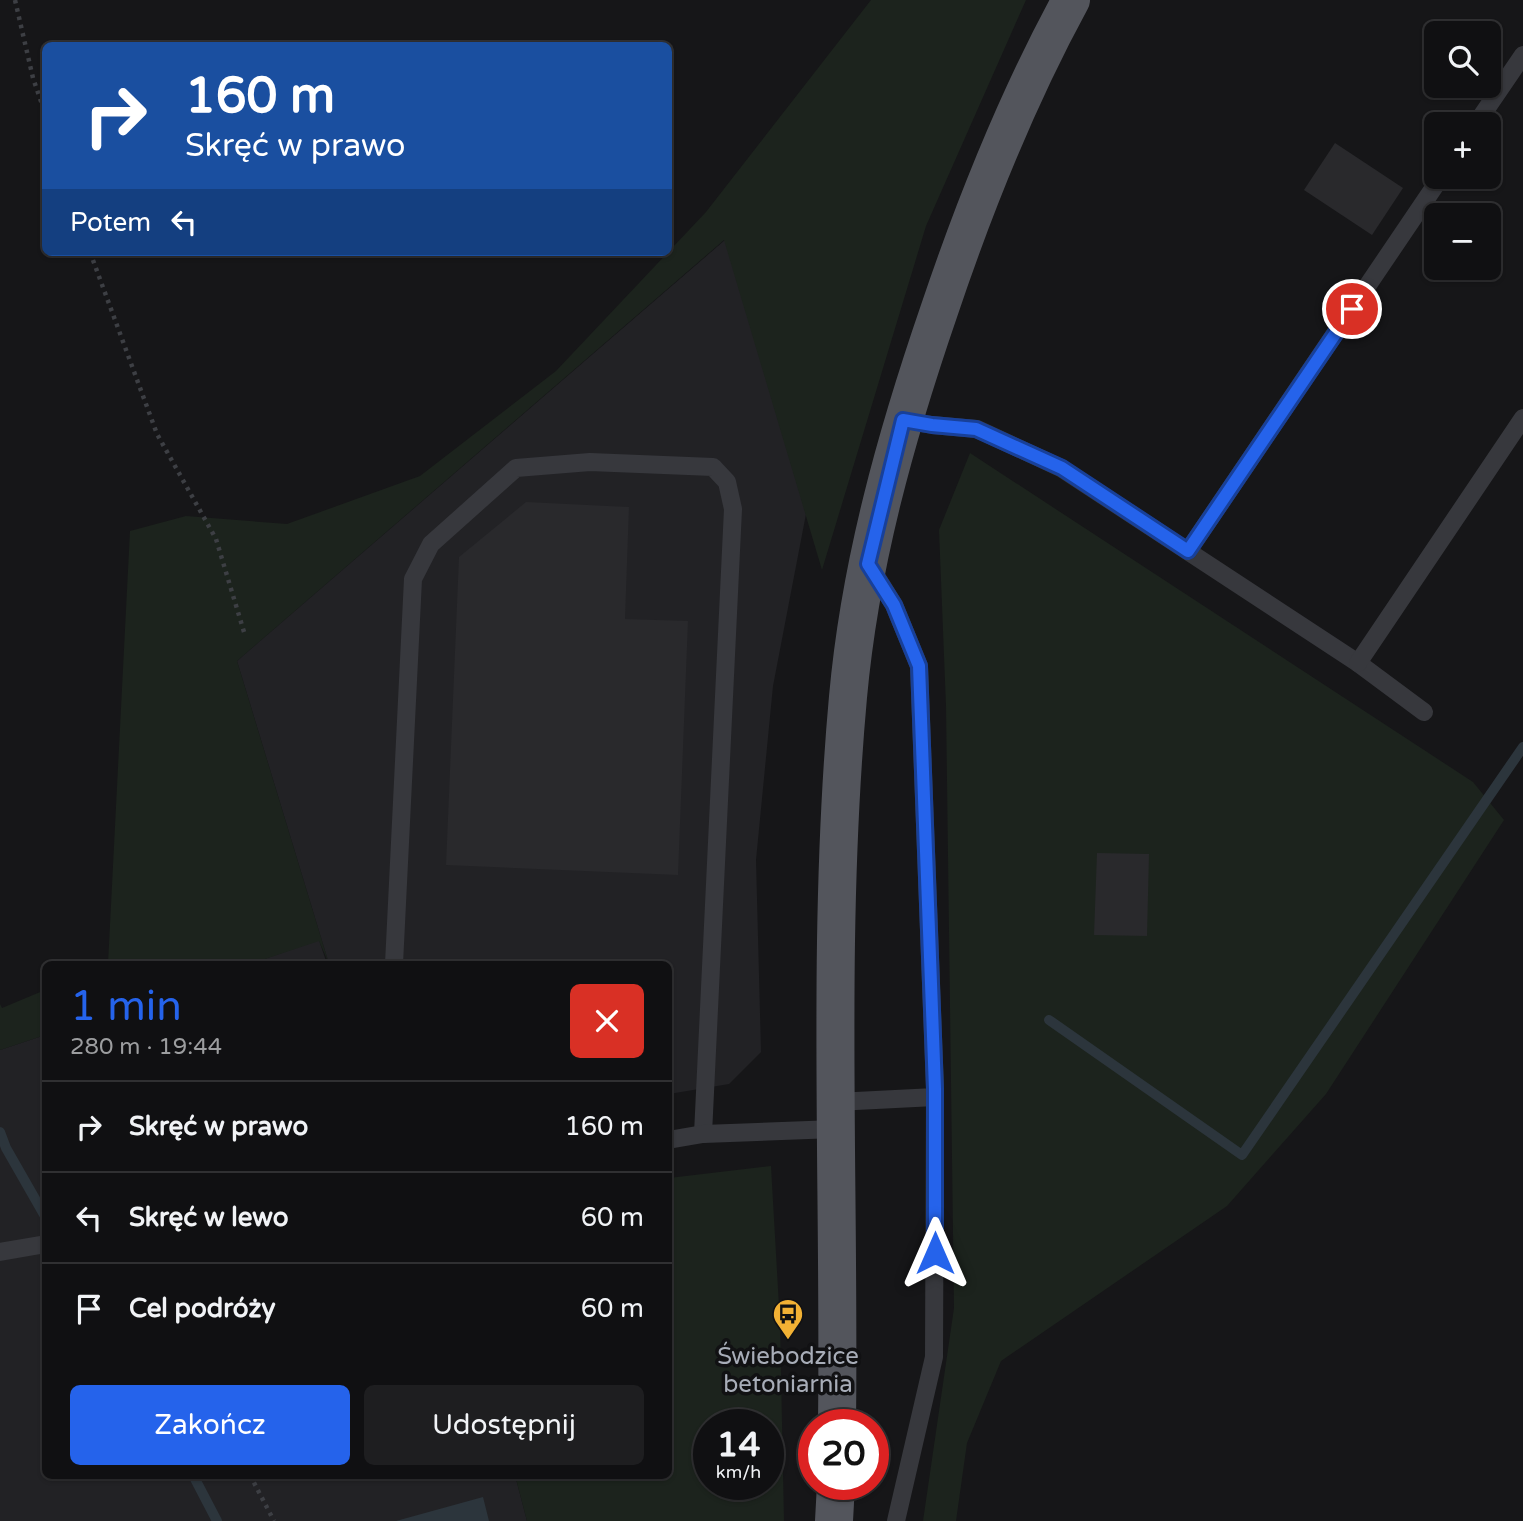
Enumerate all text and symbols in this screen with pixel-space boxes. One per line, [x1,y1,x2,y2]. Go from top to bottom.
map controls [1424,21,1501,280]
button: search [1424,21,1501,98]
text: 160 m [185,67,335,126]
icon: right [70,70,161,161]
button: + [1424,112,1501,189]
text: Skręć w prawo [185,127,406,165]
icon: left [165,203,203,241]
button: − [1424,203,1501,280]
text: Potem [70,207,151,238]
pin [1322,279,1382,339]
icon: arrive [1333,290,1371,328]
text: 1 min [70,981,182,1032]
button: close [570,984,644,1058]
text: 280 m · 19:44 [70,1033,222,1061]
icon: right [70,1108,108,1146]
text: Skręć w prawo [129,1111,308,1142]
text: 160 m [564,1111,644,1142]
icon: left [70,1199,108,1237]
text: Skręć w lewo [129,1202,289,1233]
text: 60 m [581,1202,644,1233]
position arrow [898,1216,972,1290]
icon: arrive [70,1290,108,1328]
text: Cel podróży [129,1293,276,1324]
text: 60 m [581,1293,644,1324]
bus stop icon: Świebodzice betoniarnia [771,1297,805,1341]
place label: Świebodzice betoniarnia [717,1341,859,1399]
button: Zakończ [70,1385,350,1465]
button: Udostępnij [364,1385,644,1465]
speed limit sign: 20 [798,1409,889,1500]
text: 14 [717,1424,760,1466]
text: km/h [716,1461,761,1483]

